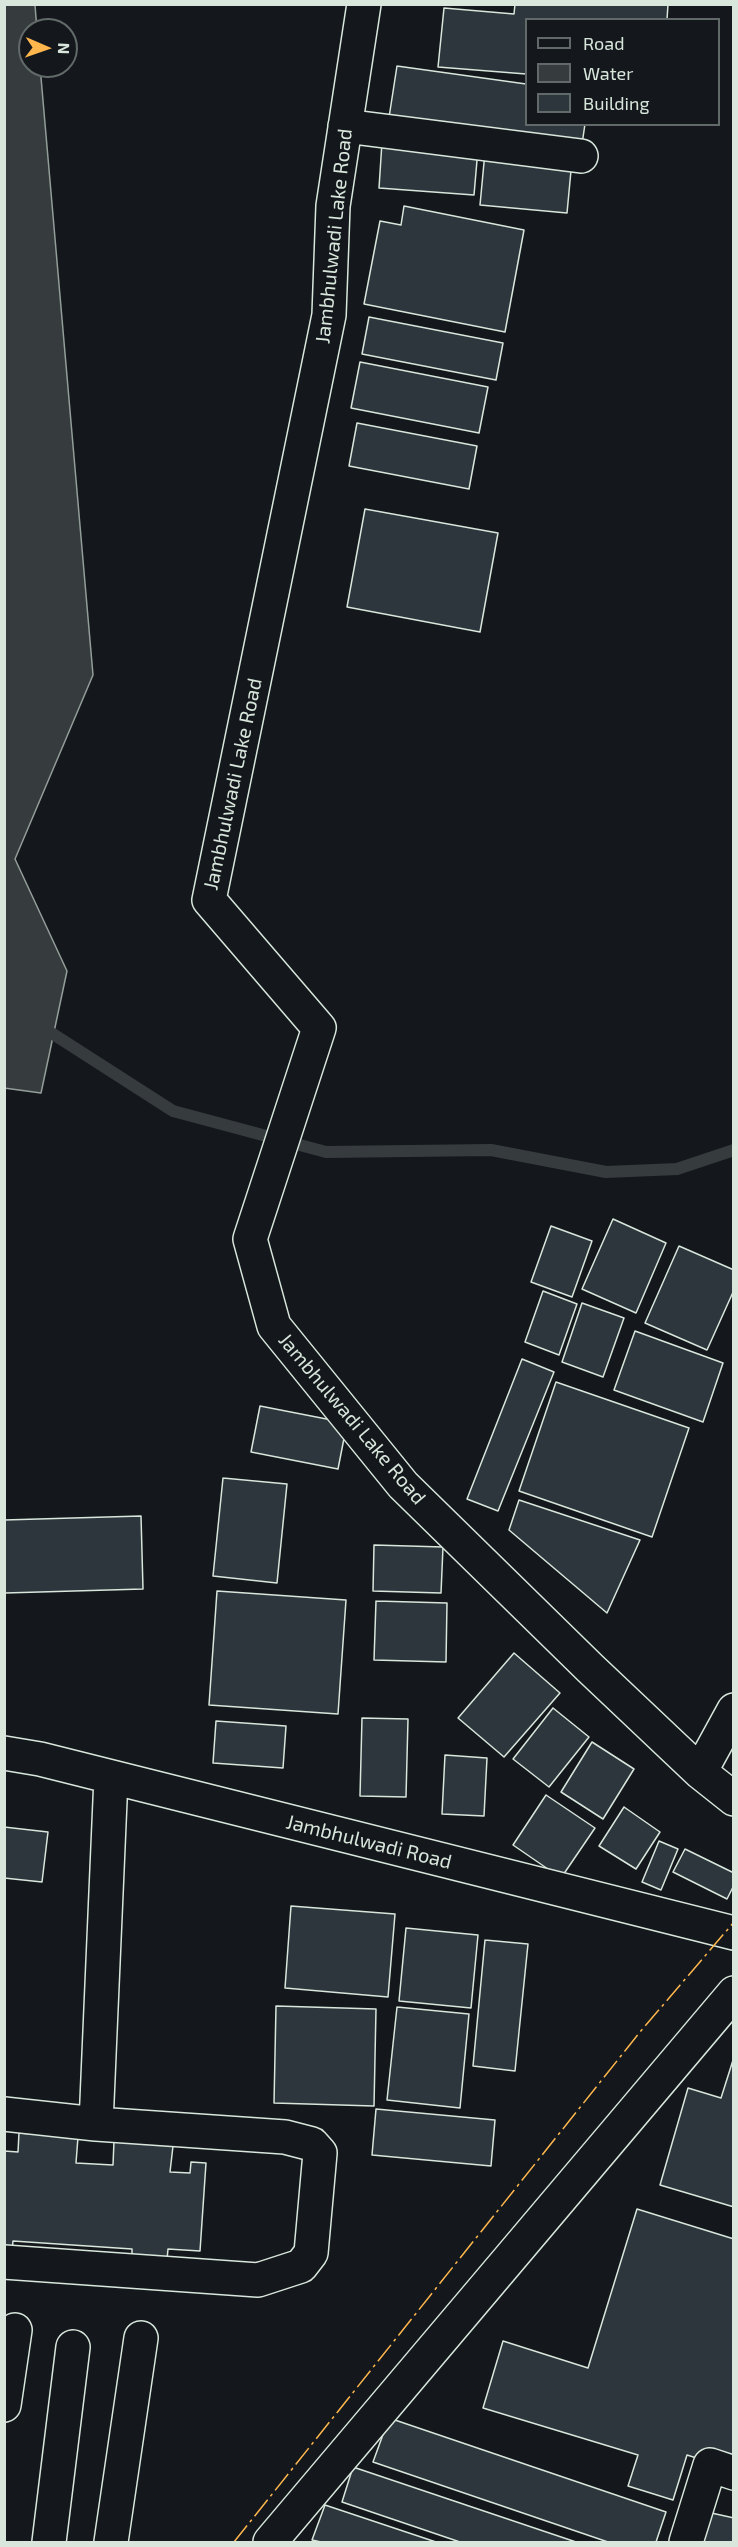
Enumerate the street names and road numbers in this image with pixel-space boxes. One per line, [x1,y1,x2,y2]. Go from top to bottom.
street label: Jambhulwadi Lake Road [311,127,357,345]
street label: Jambhulwadi Lake Road [199,676,267,892]
street label: Jambhulwadi Lake Road [273,1329,431,1509]
street label: Jambhulwadi Road [284,1810,454,1874]

